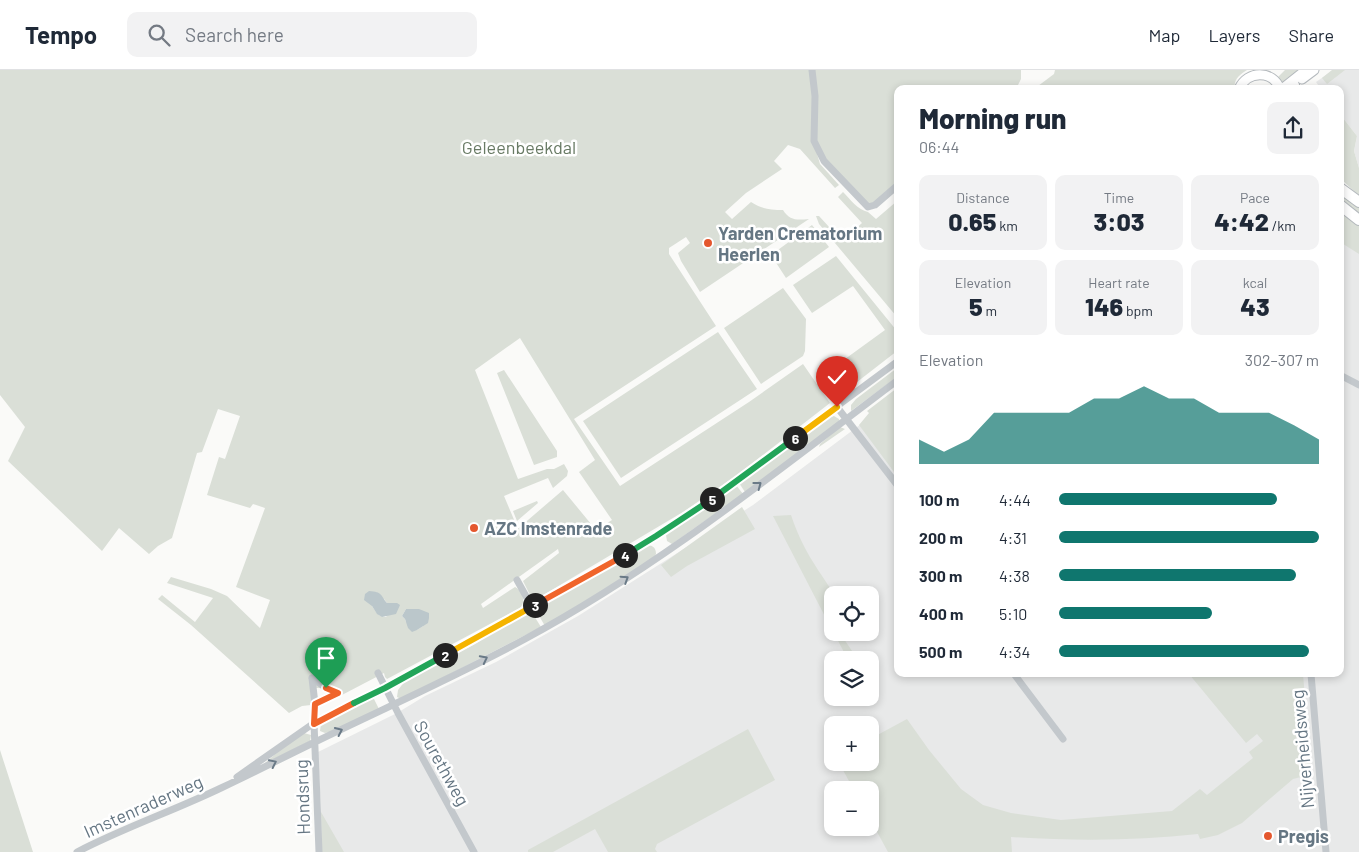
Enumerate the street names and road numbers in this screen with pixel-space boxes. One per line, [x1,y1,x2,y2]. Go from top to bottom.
street label: Nijverheidsweg [1286,689,1318,809]
street label: Sourethweg [410,717,474,809]
street label: Hondsrug [290,759,314,835]
street label: Imstenraderweg [80,770,206,842]

